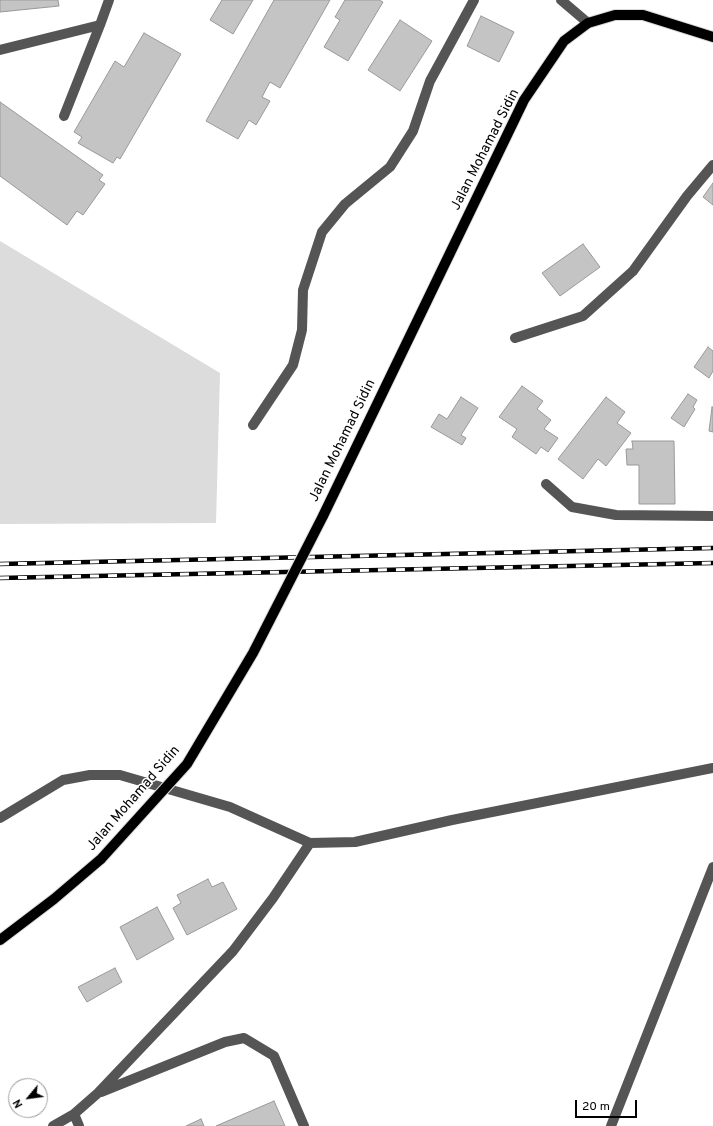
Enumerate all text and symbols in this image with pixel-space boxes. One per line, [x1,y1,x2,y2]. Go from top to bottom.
street label: Jalan Mohamad Sidin [448,87,524,213]
street label: Jalan Mohamad Sidin [306,377,380,505]
street label: Jalan Mohamad Sidin [84,743,184,855]
north arrow [8,1078,48,1118]
scale bar [577,1092,639,1118]
text: N [10,1096,26,1110]
text: 20 m [582,1099,610,1115]

